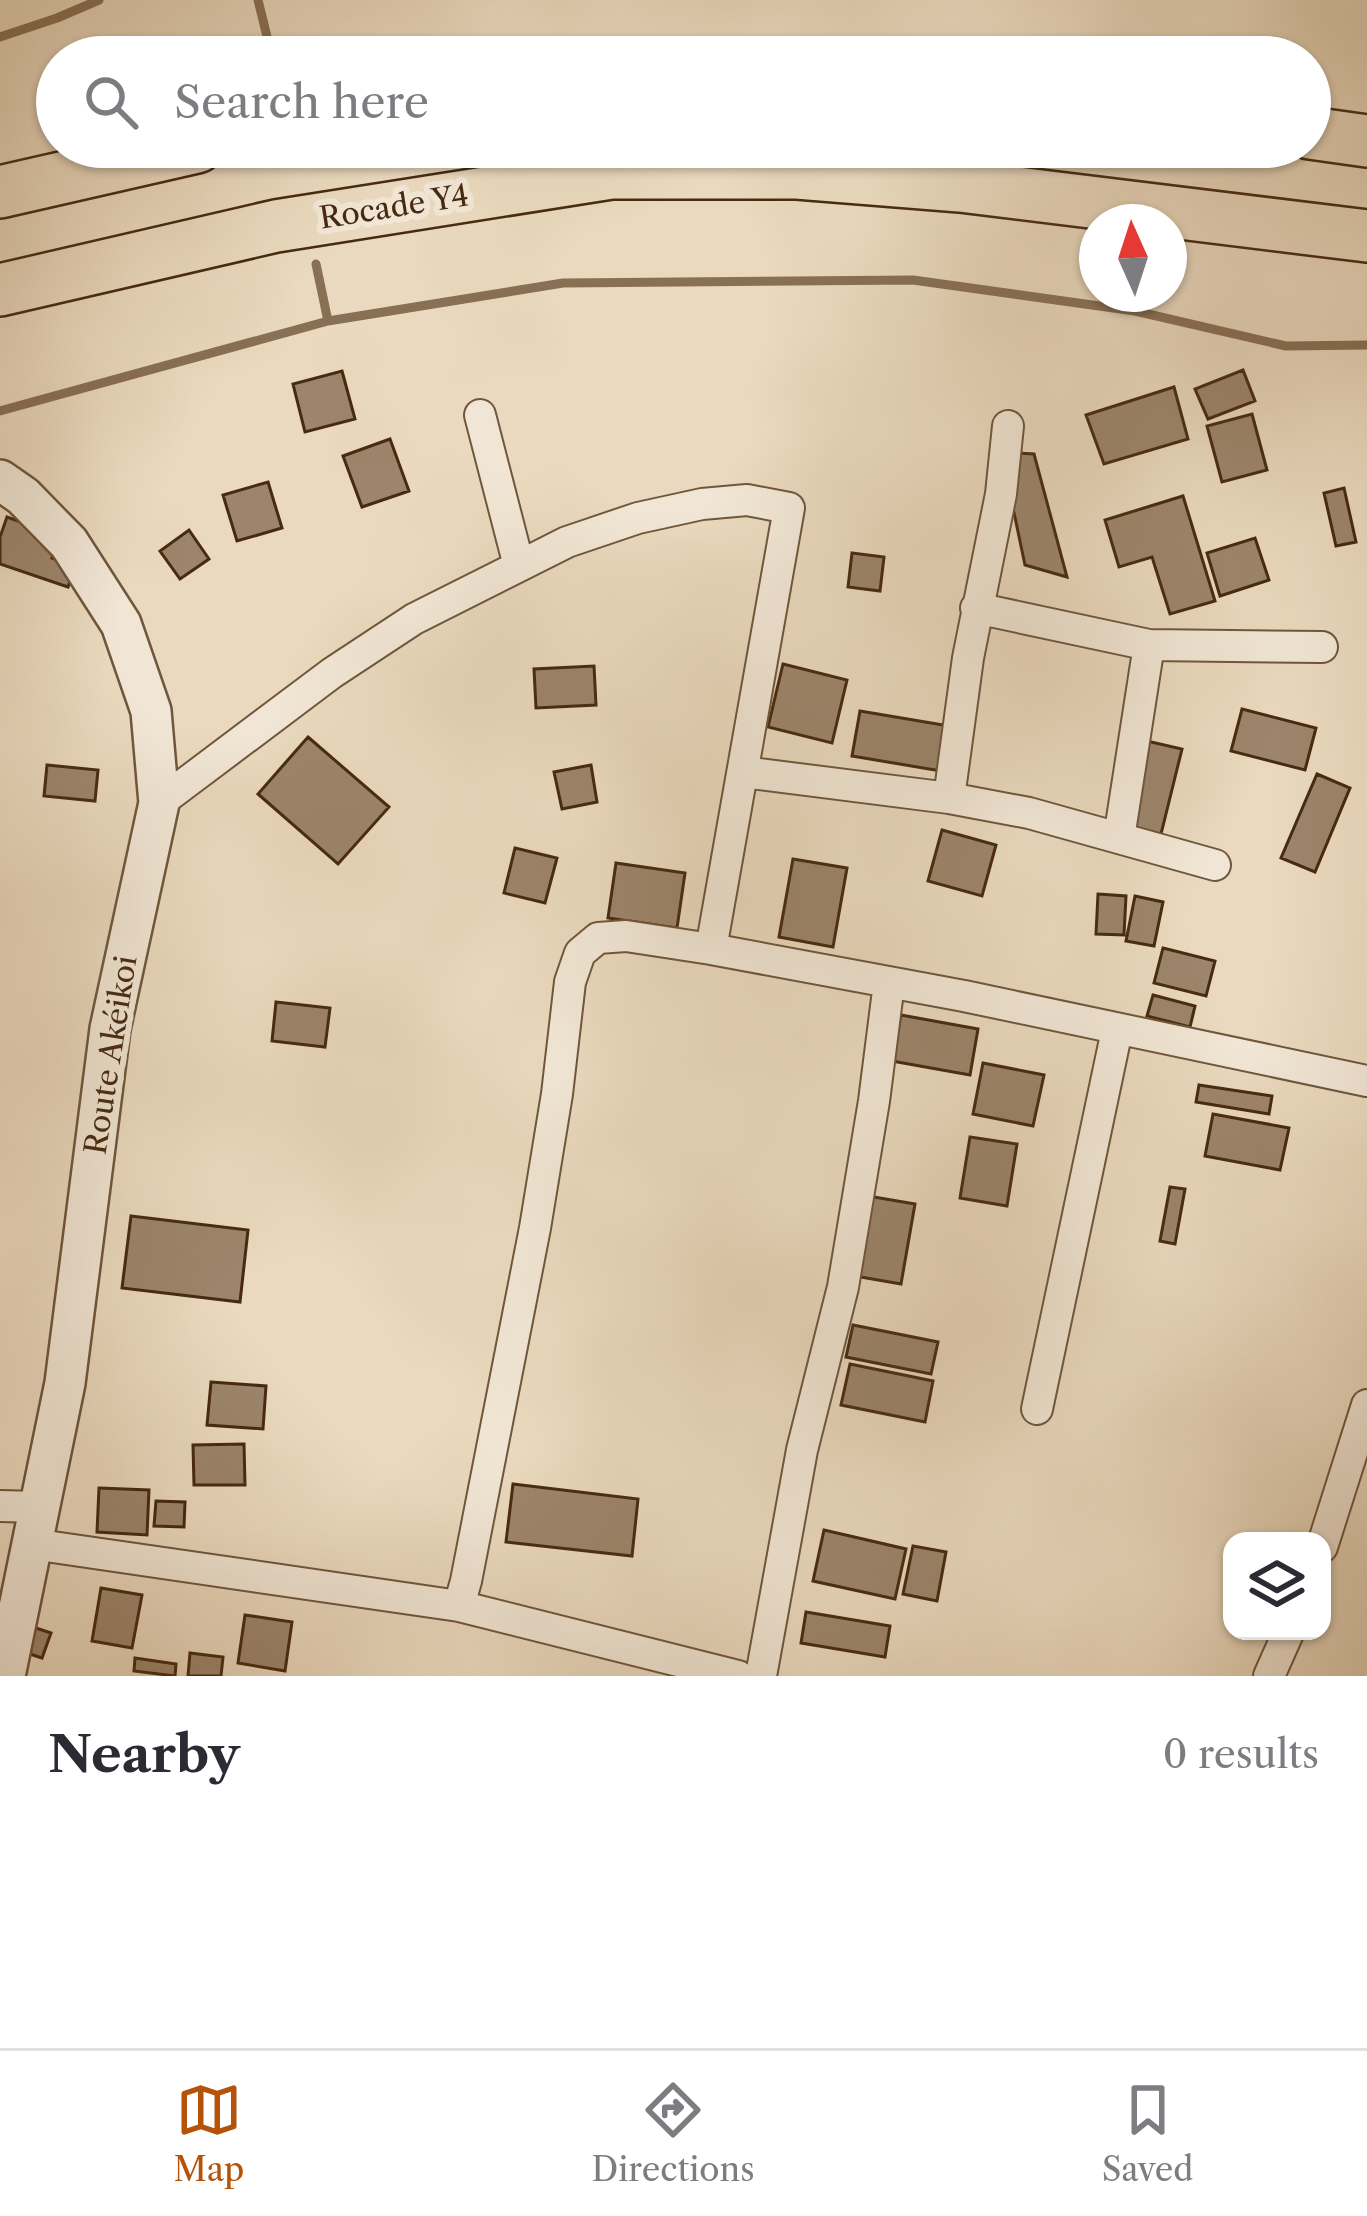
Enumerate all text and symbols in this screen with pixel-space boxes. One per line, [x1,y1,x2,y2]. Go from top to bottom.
search box [36,36,1331,168]
icon: search [78,69,144,135]
text: Search here [174,74,429,130]
street label: Rocade Y4 [317,176,471,237]
north arrow [1079,204,1187,312]
street label: Route Akéikoi [77,953,144,1157]
map controls [1223,1532,1331,1640]
button: layers [1223,1532,1331,1640]
text: Nearby [48,1723,240,1785]
text: 0 results [1163,1730,1319,1778]
tab: Map [174,2077,244,2190]
tab: Directions [592,2077,755,2190]
tab: Saved [1102,2077,1193,2190]

